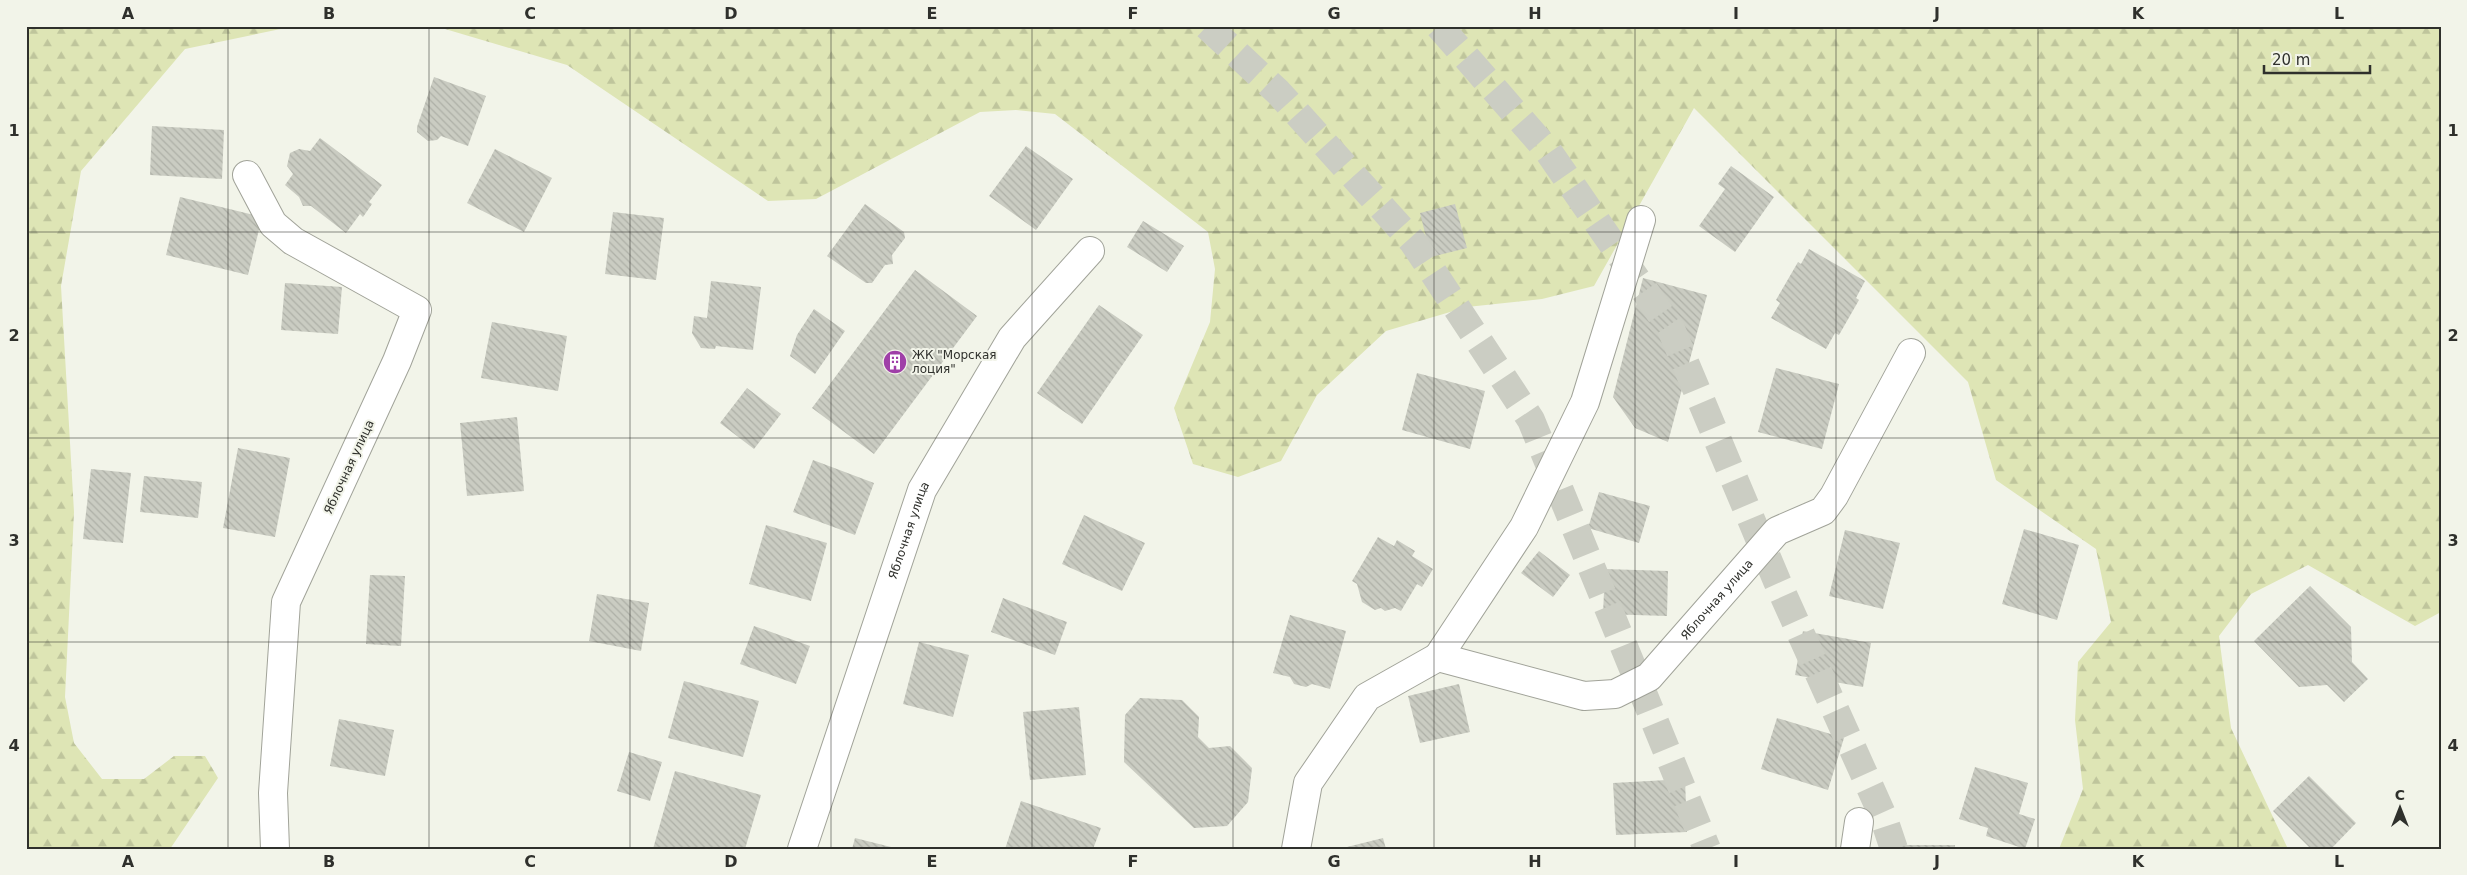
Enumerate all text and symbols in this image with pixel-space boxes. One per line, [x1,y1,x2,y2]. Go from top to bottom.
text: A [122,4,135,23]
text: B [323,4,335,23]
text: C [524,4,536,23]
text: D [724,4,738,23]
text: E [927,4,937,23]
text: F [1128,4,1138,23]
text: G [1327,4,1341,23]
text: H [1528,4,1542,23]
text: I [1733,4,1739,23]
text: J [1933,4,1940,23]
text: K [2132,4,2145,23]
text: L [2334,4,2344,23]
scale bar [2264,42,2371,74]
text: 20 m [2272,51,2310,69]
text: 1 [8,121,20,140]
text: 1 [2447,121,2459,140]
text: 2 [8,326,20,345]
text: 2 [2447,326,2459,345]
place label: ЖК "Морская лоция" [912,348,997,376]
building icon: ЖК "Морская лоция" [882,349,908,375]
street label: Яблочная улица [321,418,377,516]
street label: Яблочная улица [886,479,932,581]
text: 3 [8,531,20,550]
text: 3 [2447,531,2459,550]
street label: Яблочная улица [1678,557,1756,643]
text: 4 [8,736,20,755]
text: 4 [2447,736,2459,755]
north arrow [2374,782,2424,832]
text: С [2395,787,2405,803]
text: A [122,852,135,871]
text: B [323,852,335,871]
text: C [524,852,536,871]
text: D [724,852,738,871]
text: E [927,852,937,871]
text: F [1128,852,1138,871]
text: G [1327,852,1341,871]
text: H [1528,852,1542,871]
text: I [1733,852,1739,871]
text: J [1933,852,1940,871]
text: K [2132,852,2145,871]
text: L [2334,852,2344,871]

